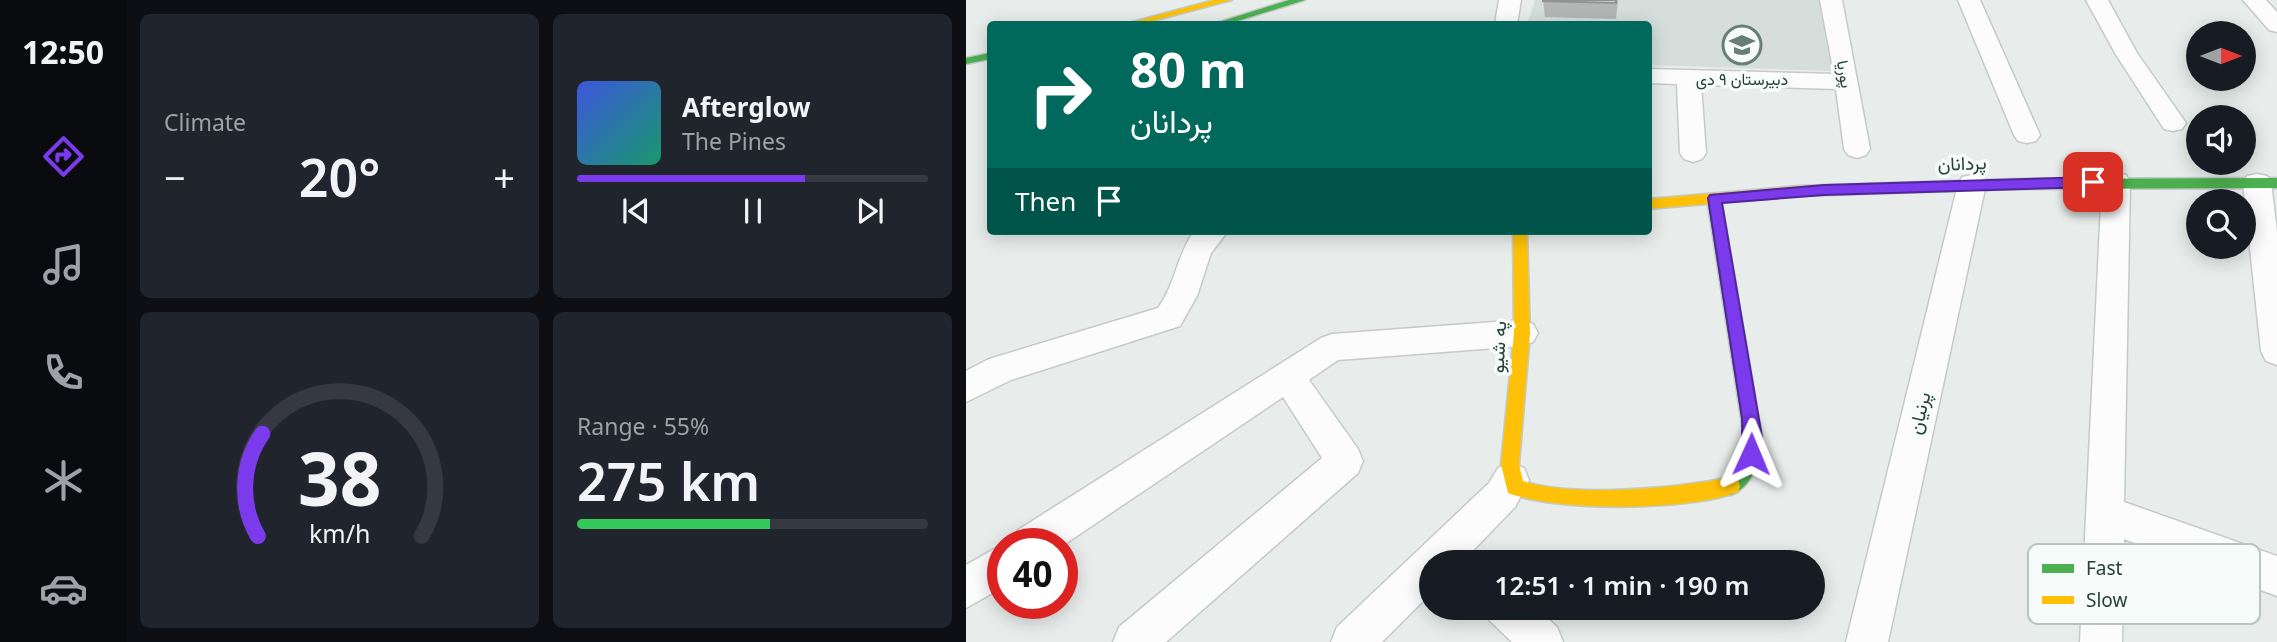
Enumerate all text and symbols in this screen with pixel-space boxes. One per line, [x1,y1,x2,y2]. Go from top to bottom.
north arrow [2186,21,2256,91]
map controls [2186,21,2256,259]
school or university icon: دبیرستان ۹ دی [1721,24,1763,66]
text: 12:50 [22,30,104,73]
text: 80 m [1130,36,1247,102]
icon: right [1015,49,1106,140]
street label: پوریا [1831,58,1858,90]
place label: دبیرستان ۹ دی [1696,68,1788,90]
text: Afterglow [682,89,810,125]
text: پردانان [1130,99,1213,142]
button: sound [2186,105,2256,175]
text: Climate [164,106,246,138]
text: The Pines [682,125,786,157]
icon: directions [39,132,88,181]
text: 20° [299,141,380,212]
street label: پردانان [1937,149,1987,178]
text: − [164,151,186,203]
text: + [493,151,515,203]
pin [2063,152,2123,212]
icon: arrive [2074,163,2112,201]
icon: arrive [1090,182,1128,220]
text: Then [1015,183,1076,219]
button: search [2186,189,2256,259]
icon: previous [617,192,655,230]
icon: pause [734,192,772,230]
icon: next [851,192,889,230]
icon: music [39,240,88,289]
street label: په شیو [1484,320,1513,374]
icon: phone [39,348,88,397]
street label: پرنیان [1902,389,1937,437]
text: Range · 55% [577,410,709,442]
position arrow [1714,417,1788,491]
text: 38 [298,428,381,527]
text: 275 km [577,445,760,516]
icon: climate [39,456,88,505]
text: km/h [309,516,370,550]
speed limit sign: 40 [987,528,1078,619]
legend [2028,544,2260,624]
text: Fast [2086,555,2123,581]
icon: car [39,564,88,613]
text: 12:51 · 1 min · 190 m [1495,567,1749,603]
text: Slow [2086,587,2127,613]

